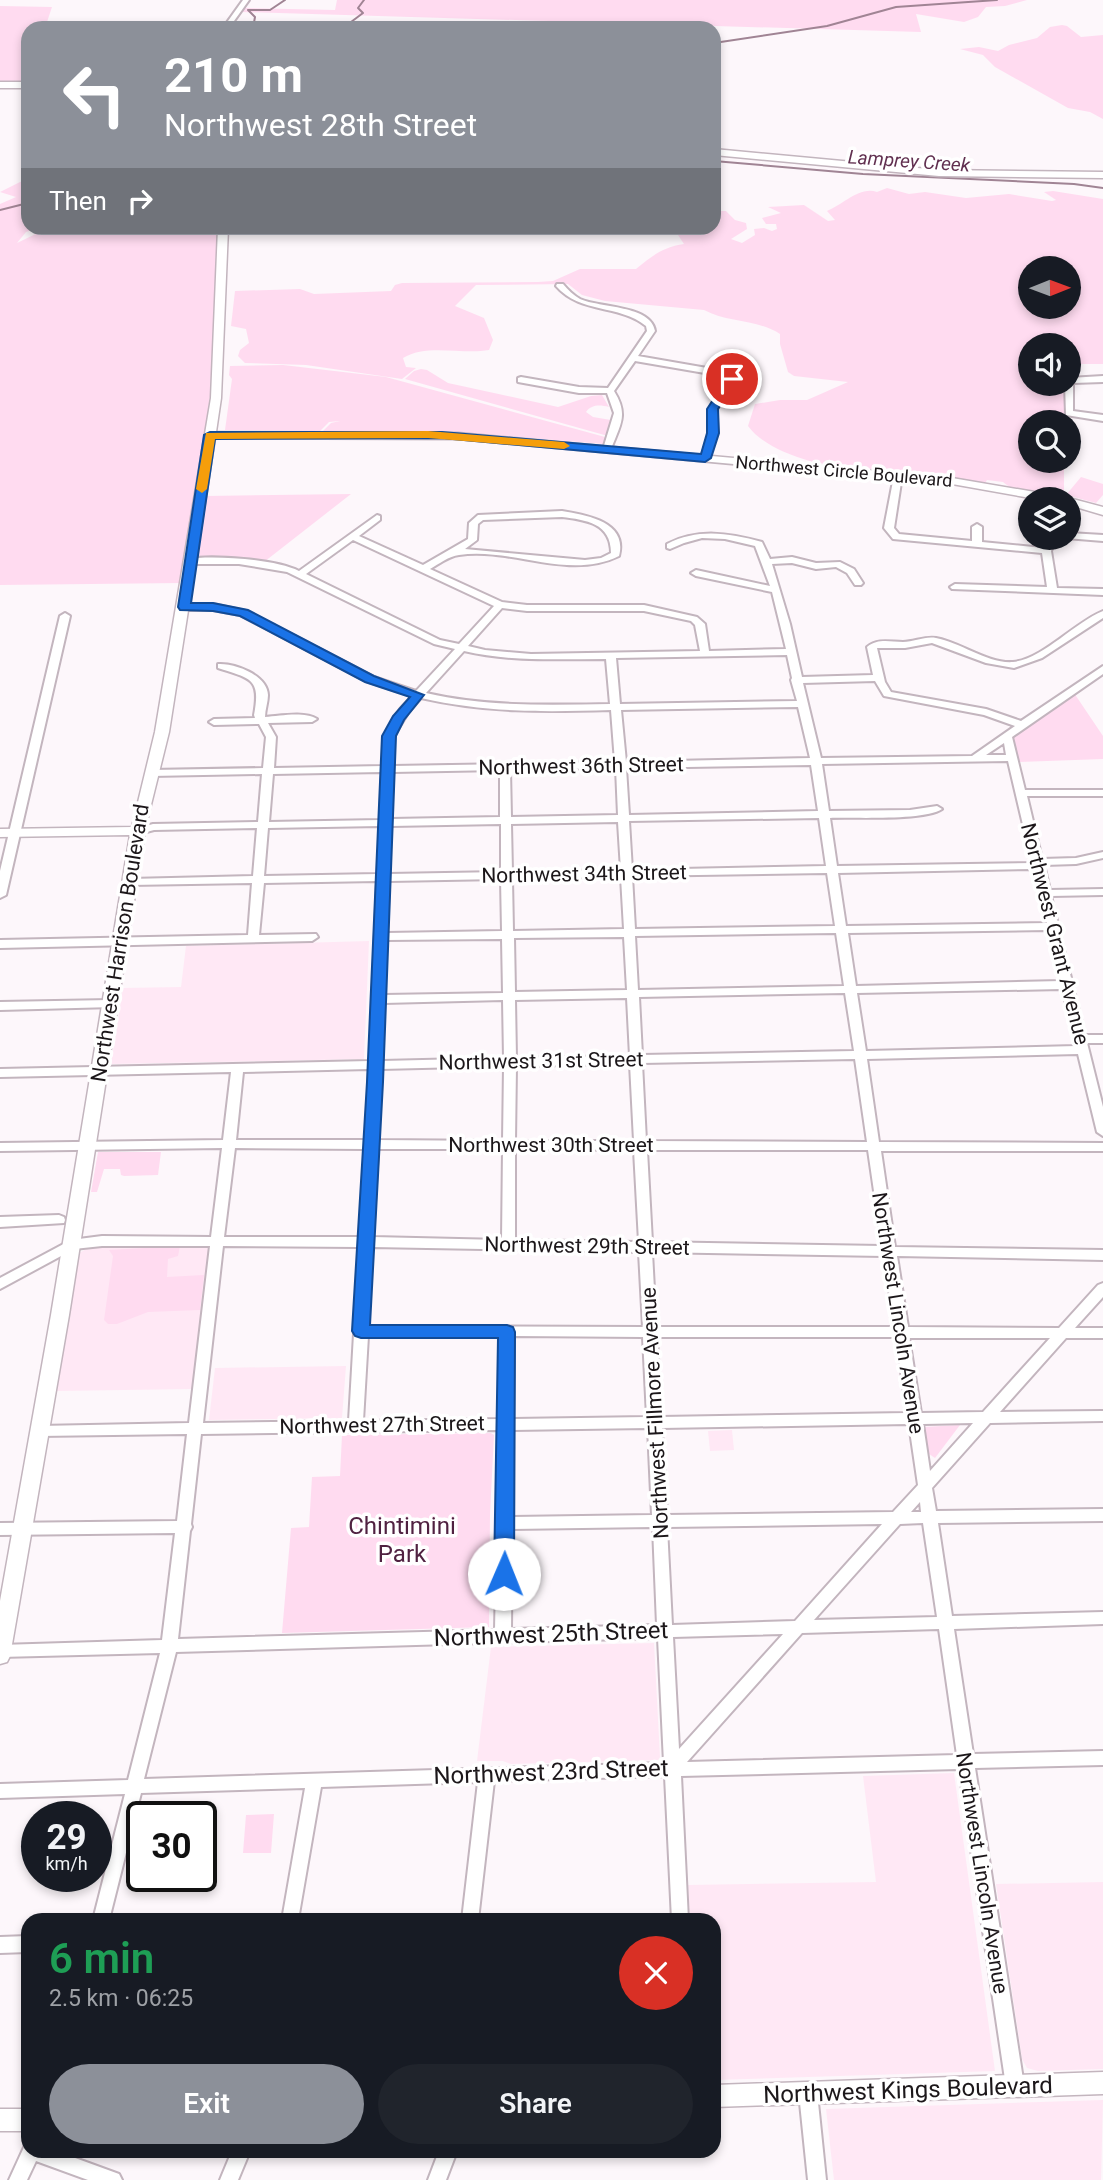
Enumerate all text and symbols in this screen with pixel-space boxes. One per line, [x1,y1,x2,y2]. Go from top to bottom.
text: 210 m [164,47,303,104]
icon: left [49,49,140,140]
text: Northwest 28th Street [164,106,477,144]
water label: Lamprey Creek [847,145,972,177]
icon: right [121,182,159,220]
text: Then [49,186,107,216]
north arrow [1018,256,1082,318]
map controls [1018,256,1081,550]
button: sound [1018,333,1081,396]
pin [702,349,762,409]
icon: arrive [713,360,751,398]
button: search [1018,410,1081,473]
street label: Northwest Circle Boulevard [735,451,953,491]
button: layers [1018,487,1081,550]
street label: Northwest 36th Street [478,752,684,780]
street label: Northwest Harrison Boulevard [86,802,154,1084]
street label: Northwest Grant Avenue [1016,821,1094,1047]
street label: Northwest 34th Street [481,860,687,888]
street label: Northwest 31st Street [438,1047,644,1075]
street label: Northwest 30th Street [448,1133,654,1157]
street label: Northwest Lincoln Avenue [867,1190,929,1436]
street label: Northwest 29th Street [484,1232,690,1260]
street label: Northwest Fillmore Avenue [636,1286,674,1540]
street label: Northwest 27th Street [279,1411,485,1439]
park label: Chintimini Park [348,1512,456,1568]
position arrow [467,1537,541,1611]
street label: Northwest 25th Street [433,1616,669,1652]
street label: Northwest Lincoln Avenue [951,1750,1013,1996]
street label: Northwest 23rd Street [433,1754,669,1790]
speed limit sign: 30 [126,1801,217,1892]
text: 29 [46,1817,87,1858]
text: km/h [45,1853,88,1874]
text: 6 min [49,1934,154,1983]
button: close [619,1936,693,2010]
text: 2.5 km · 06:25 [49,1985,193,2012]
button: Exit [49,2064,364,2144]
button: Share [378,2064,693,2144]
street label: Northwest Kings Boulevard [763,2071,1053,2109]

